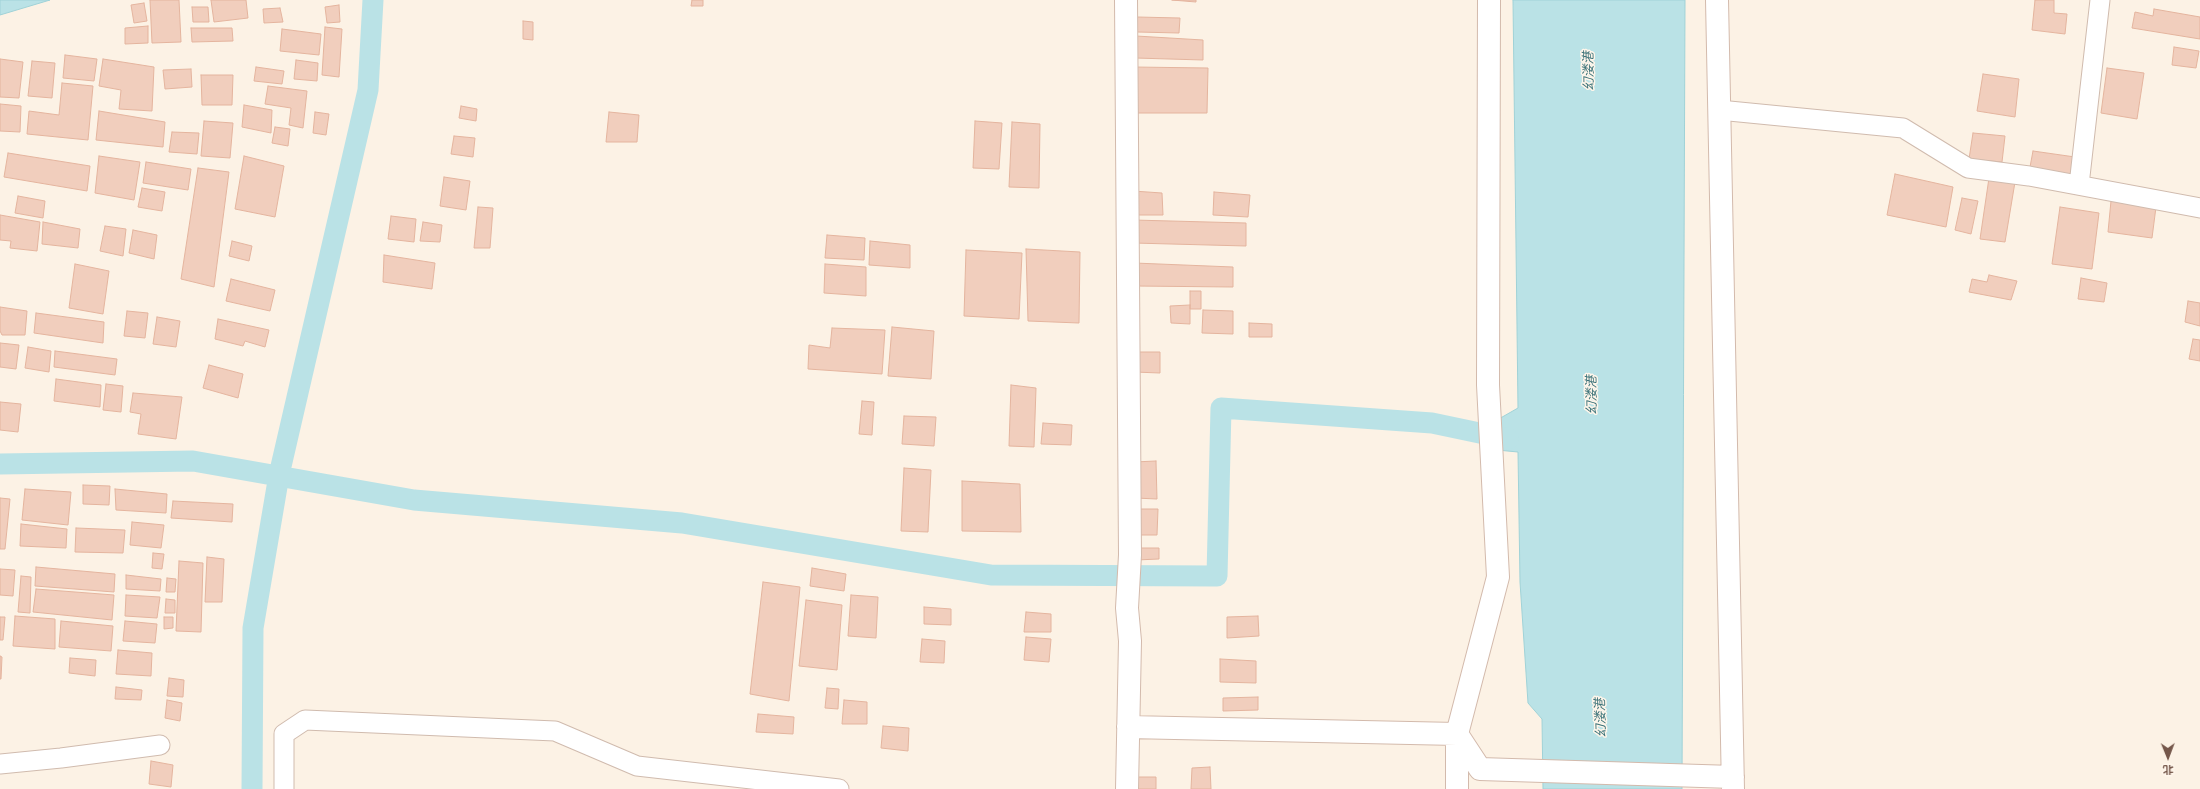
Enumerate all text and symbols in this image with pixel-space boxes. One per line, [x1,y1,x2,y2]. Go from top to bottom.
water label: 幻溇港 [1581,51,1597,91]
water label: 幻溇港 [1584,375,1600,415]
water label: 幻溇港 [1593,698,1609,738]
north arrow [2148,737,2188,777]
text: 北 [2163,763,2174,776]

